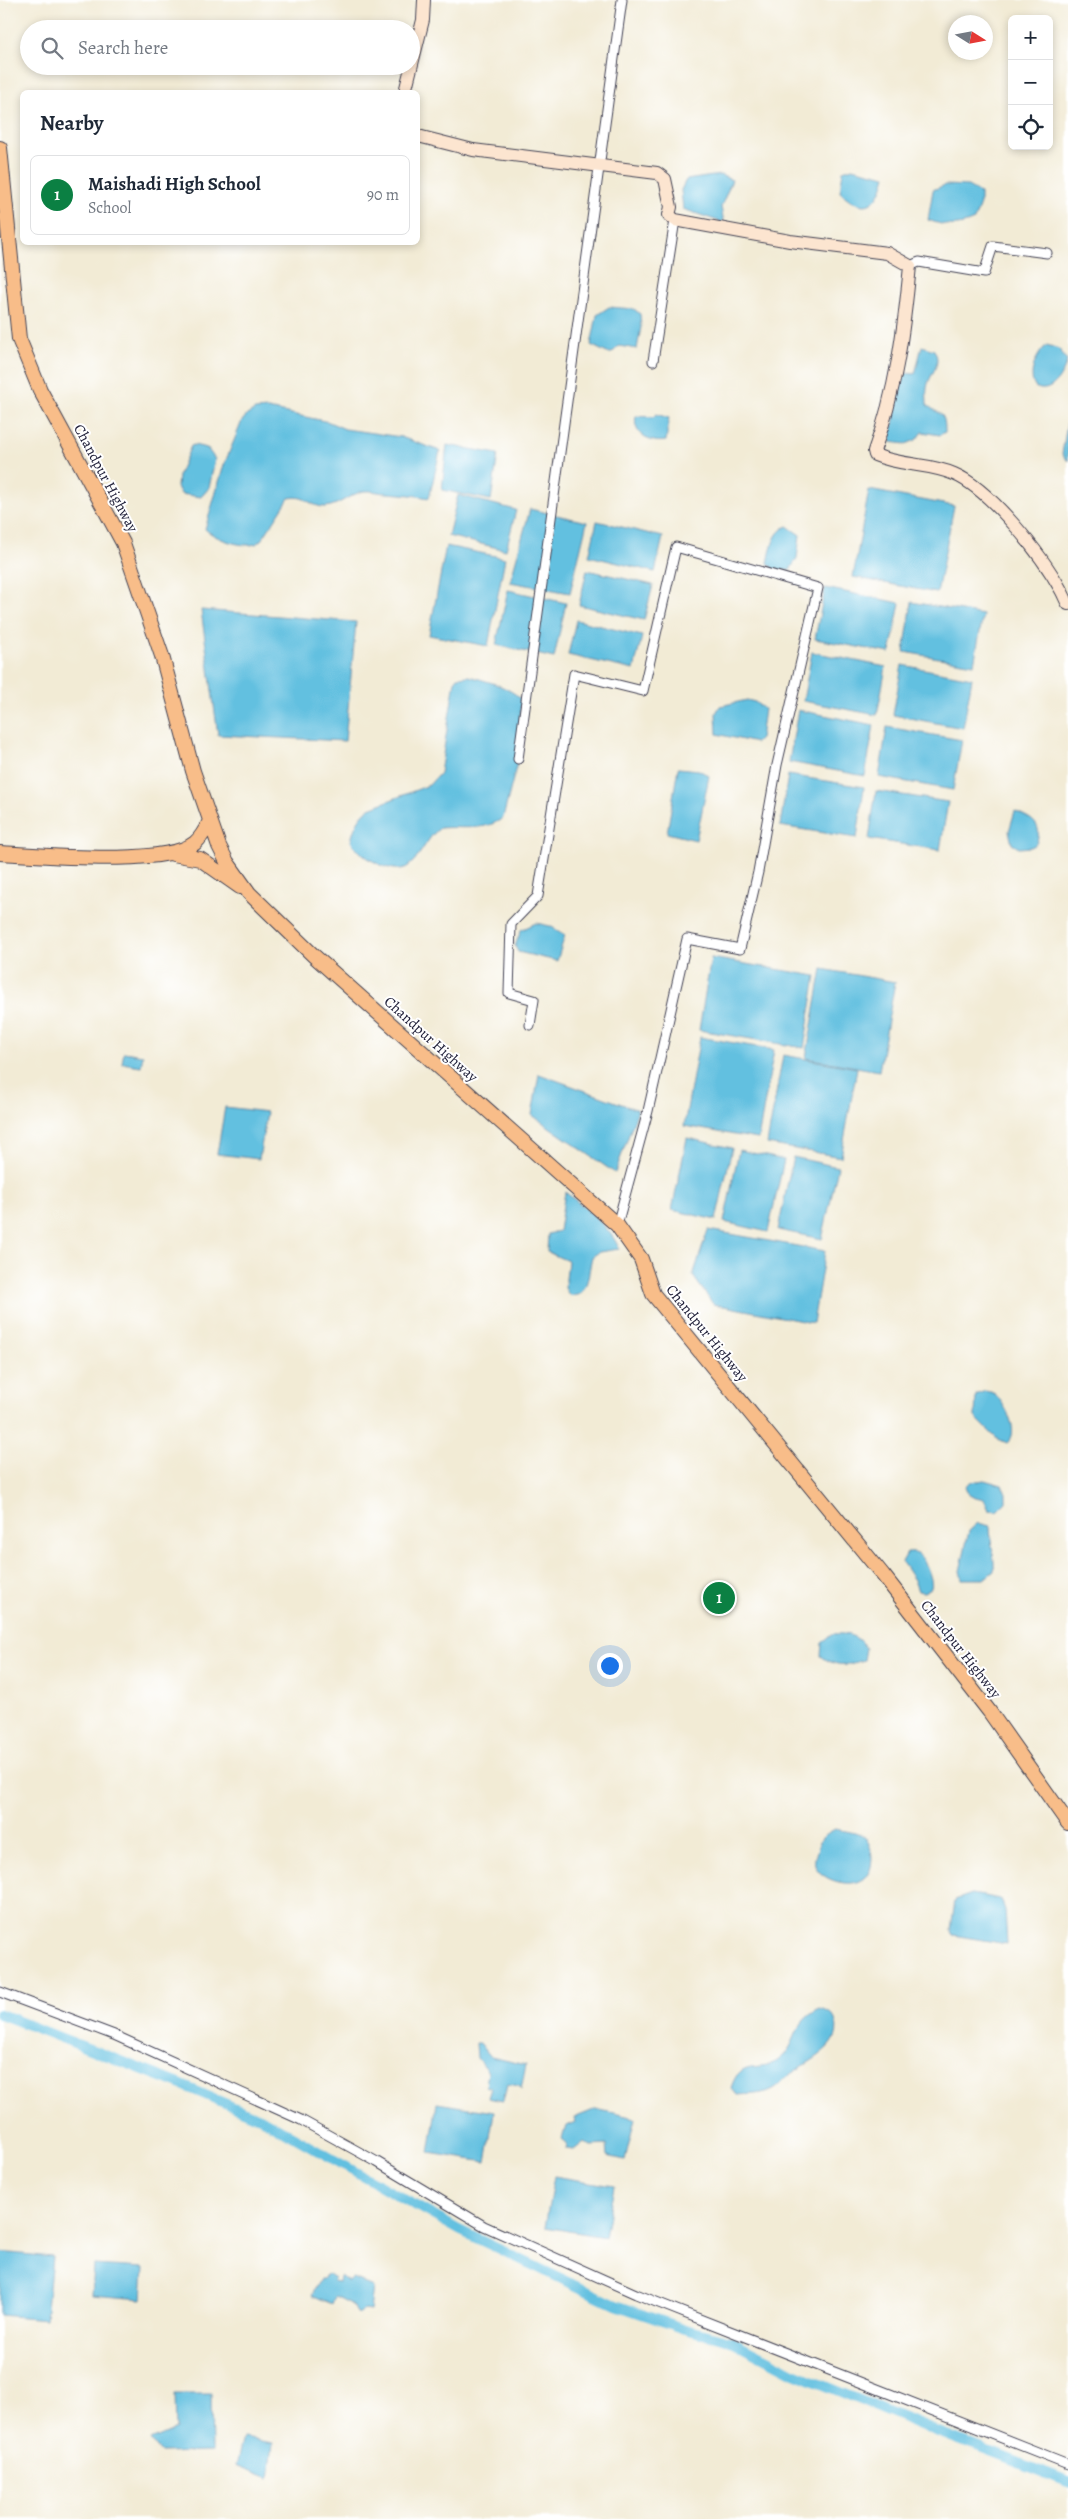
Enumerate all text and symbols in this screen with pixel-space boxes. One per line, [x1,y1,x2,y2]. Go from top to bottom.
north arrow [948,15,993,60]
map controls [1008,15,1053,150]
button: + [1008,15,1053,60]
search box [20,20,420,75]
icon: search [38,34,66,62]
text: Search here [78,35,168,61]
button: − [1008,60,1053,105]
button: locate [1008,105,1053,150]
text: Nearby [40,109,103,137]
text: Maishadi High School [88,171,261,197]
text: 1 [54,184,60,206]
text: 90 m [367,184,399,206]
text: School [88,197,131,219]
street label: Chandpur Highway [69,420,143,536]
street label: Chandpur Highway [380,991,482,1087]
street label: Chandpur Highway [662,1280,753,1386]
pin: 1 [703,1579,735,1617]
street label: Chandpur Highway [916,1596,1006,1703]
your location [597,1653,623,1679]

